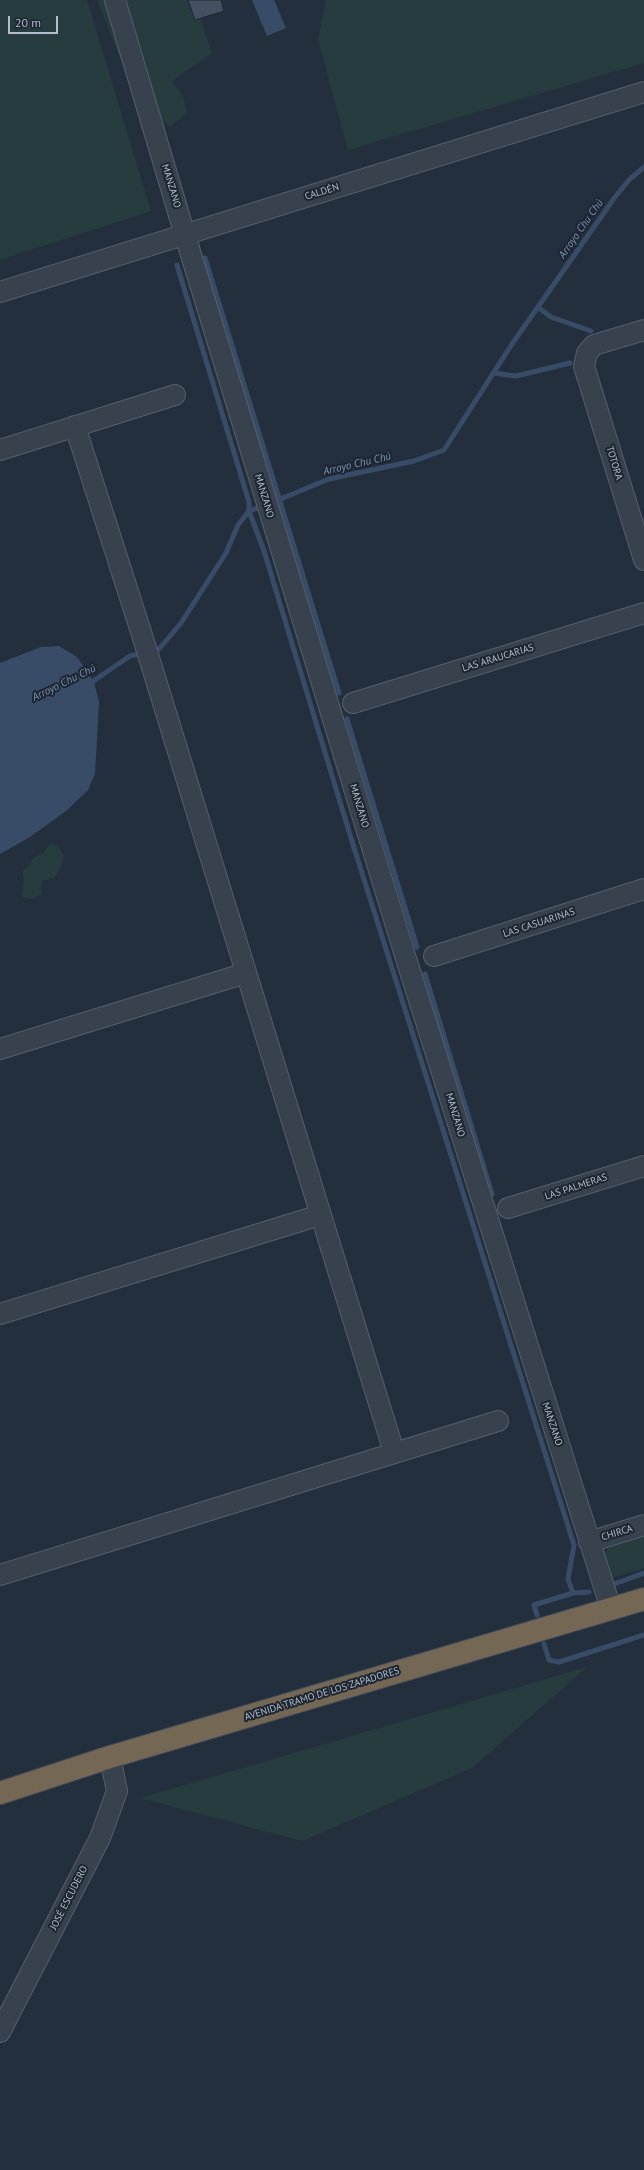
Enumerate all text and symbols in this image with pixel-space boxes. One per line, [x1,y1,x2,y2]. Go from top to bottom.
scale bar [10,8,60,34]
text: 20 m [15,15,41,30]
street label: MANZANO [159,163,183,209]
street label: CALDÉN [303,181,341,203]
water label: Arroyo Chu Chú [556,197,606,261]
street label: TOTORA [603,445,625,481]
water label: Arroyo Chu Chú [322,450,392,478]
street label: MANZANO [252,473,276,519]
street label: LAS ARAUCARIAS [461,641,535,675]
water label: Arroyo Chu Chú [30,662,98,704]
street label: MANZANO [347,783,371,829]
street label: LAS CASUARINAS [502,906,576,940]
street label: MANZANO [443,1092,467,1138]
street label: LAS PALMERAS [543,1171,609,1203]
street label: MANZANO [539,1401,565,1447]
street label: CHIRCA [600,1523,634,1543]
street label: AVENIDA TRAMO DE LOS ZAPADORES [243,1665,401,1723]
street label: JOSÉ ESCUDERO [48,1864,90,1932]

